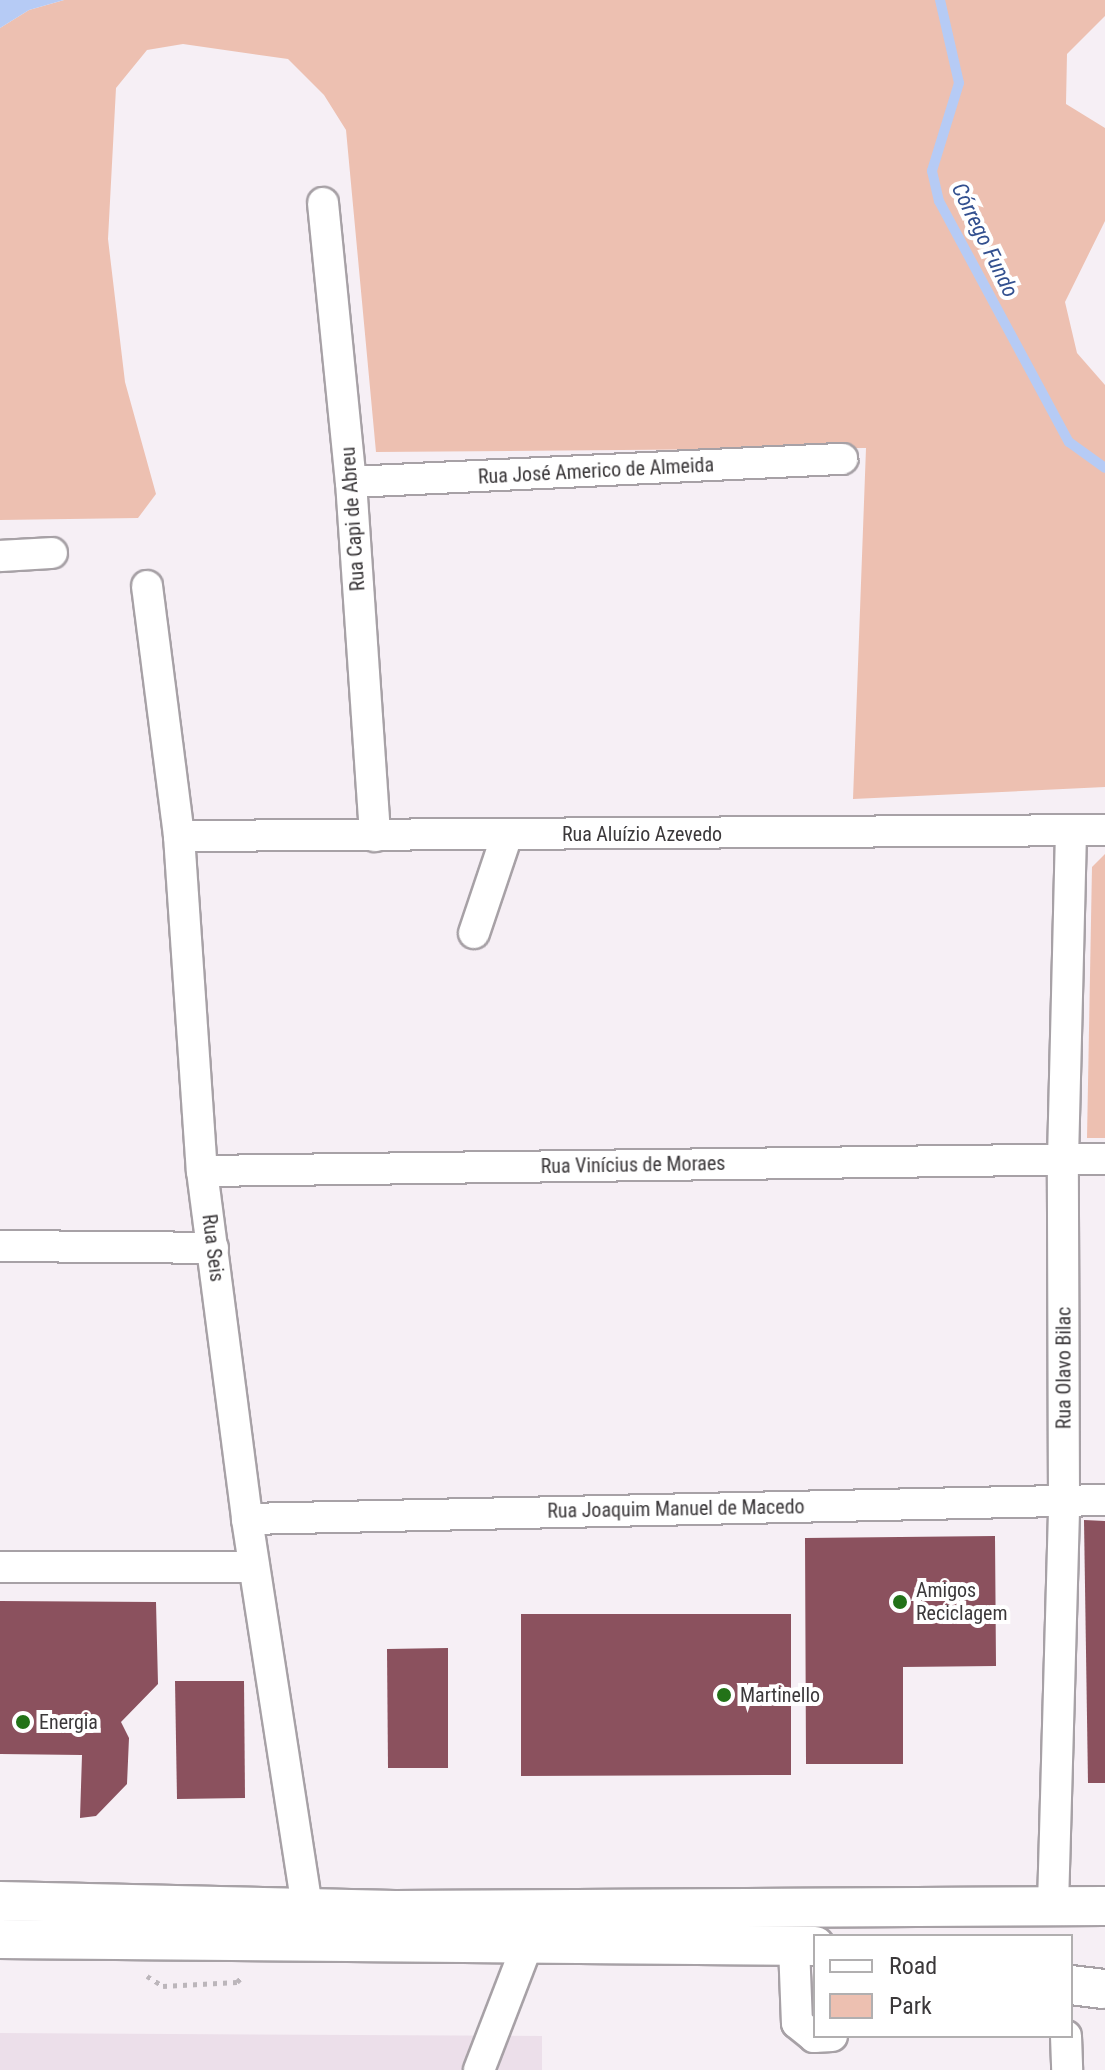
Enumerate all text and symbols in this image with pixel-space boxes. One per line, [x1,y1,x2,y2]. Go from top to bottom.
water label: Córrego Fundo [946,179,1024,301]
street label: Rua Capi de Abreu [336,446,370,592]
street label: Rua José Americo de Almeida [477,453,715,489]
street label: Rua Aluízio Azevedo [562,822,722,846]
street label: Rua Vinícius de Moraes [540,1151,726,1179]
street label: Rua Seis [197,1213,229,1283]
street label: Rua Olavo Bilac [1052,1307,1076,1429]
street label: Rua Joaquim Manuel de Macedo [547,1495,805,1523]
place label: Amigos Reciclagem [916,1578,1008,1625]
marker: Amigos Reciclagem [891,1593,909,1611]
place label: Martinello [740,1683,820,1707]
marker: Martinello [715,1686,733,1704]
place label: Energia [39,1710,98,1734]
marker: Energia [14,1713,32,1731]
legend [813,1934,1073,2038]
text: Road [889,1952,937,1980]
text: Park [889,1992,932,2020]

